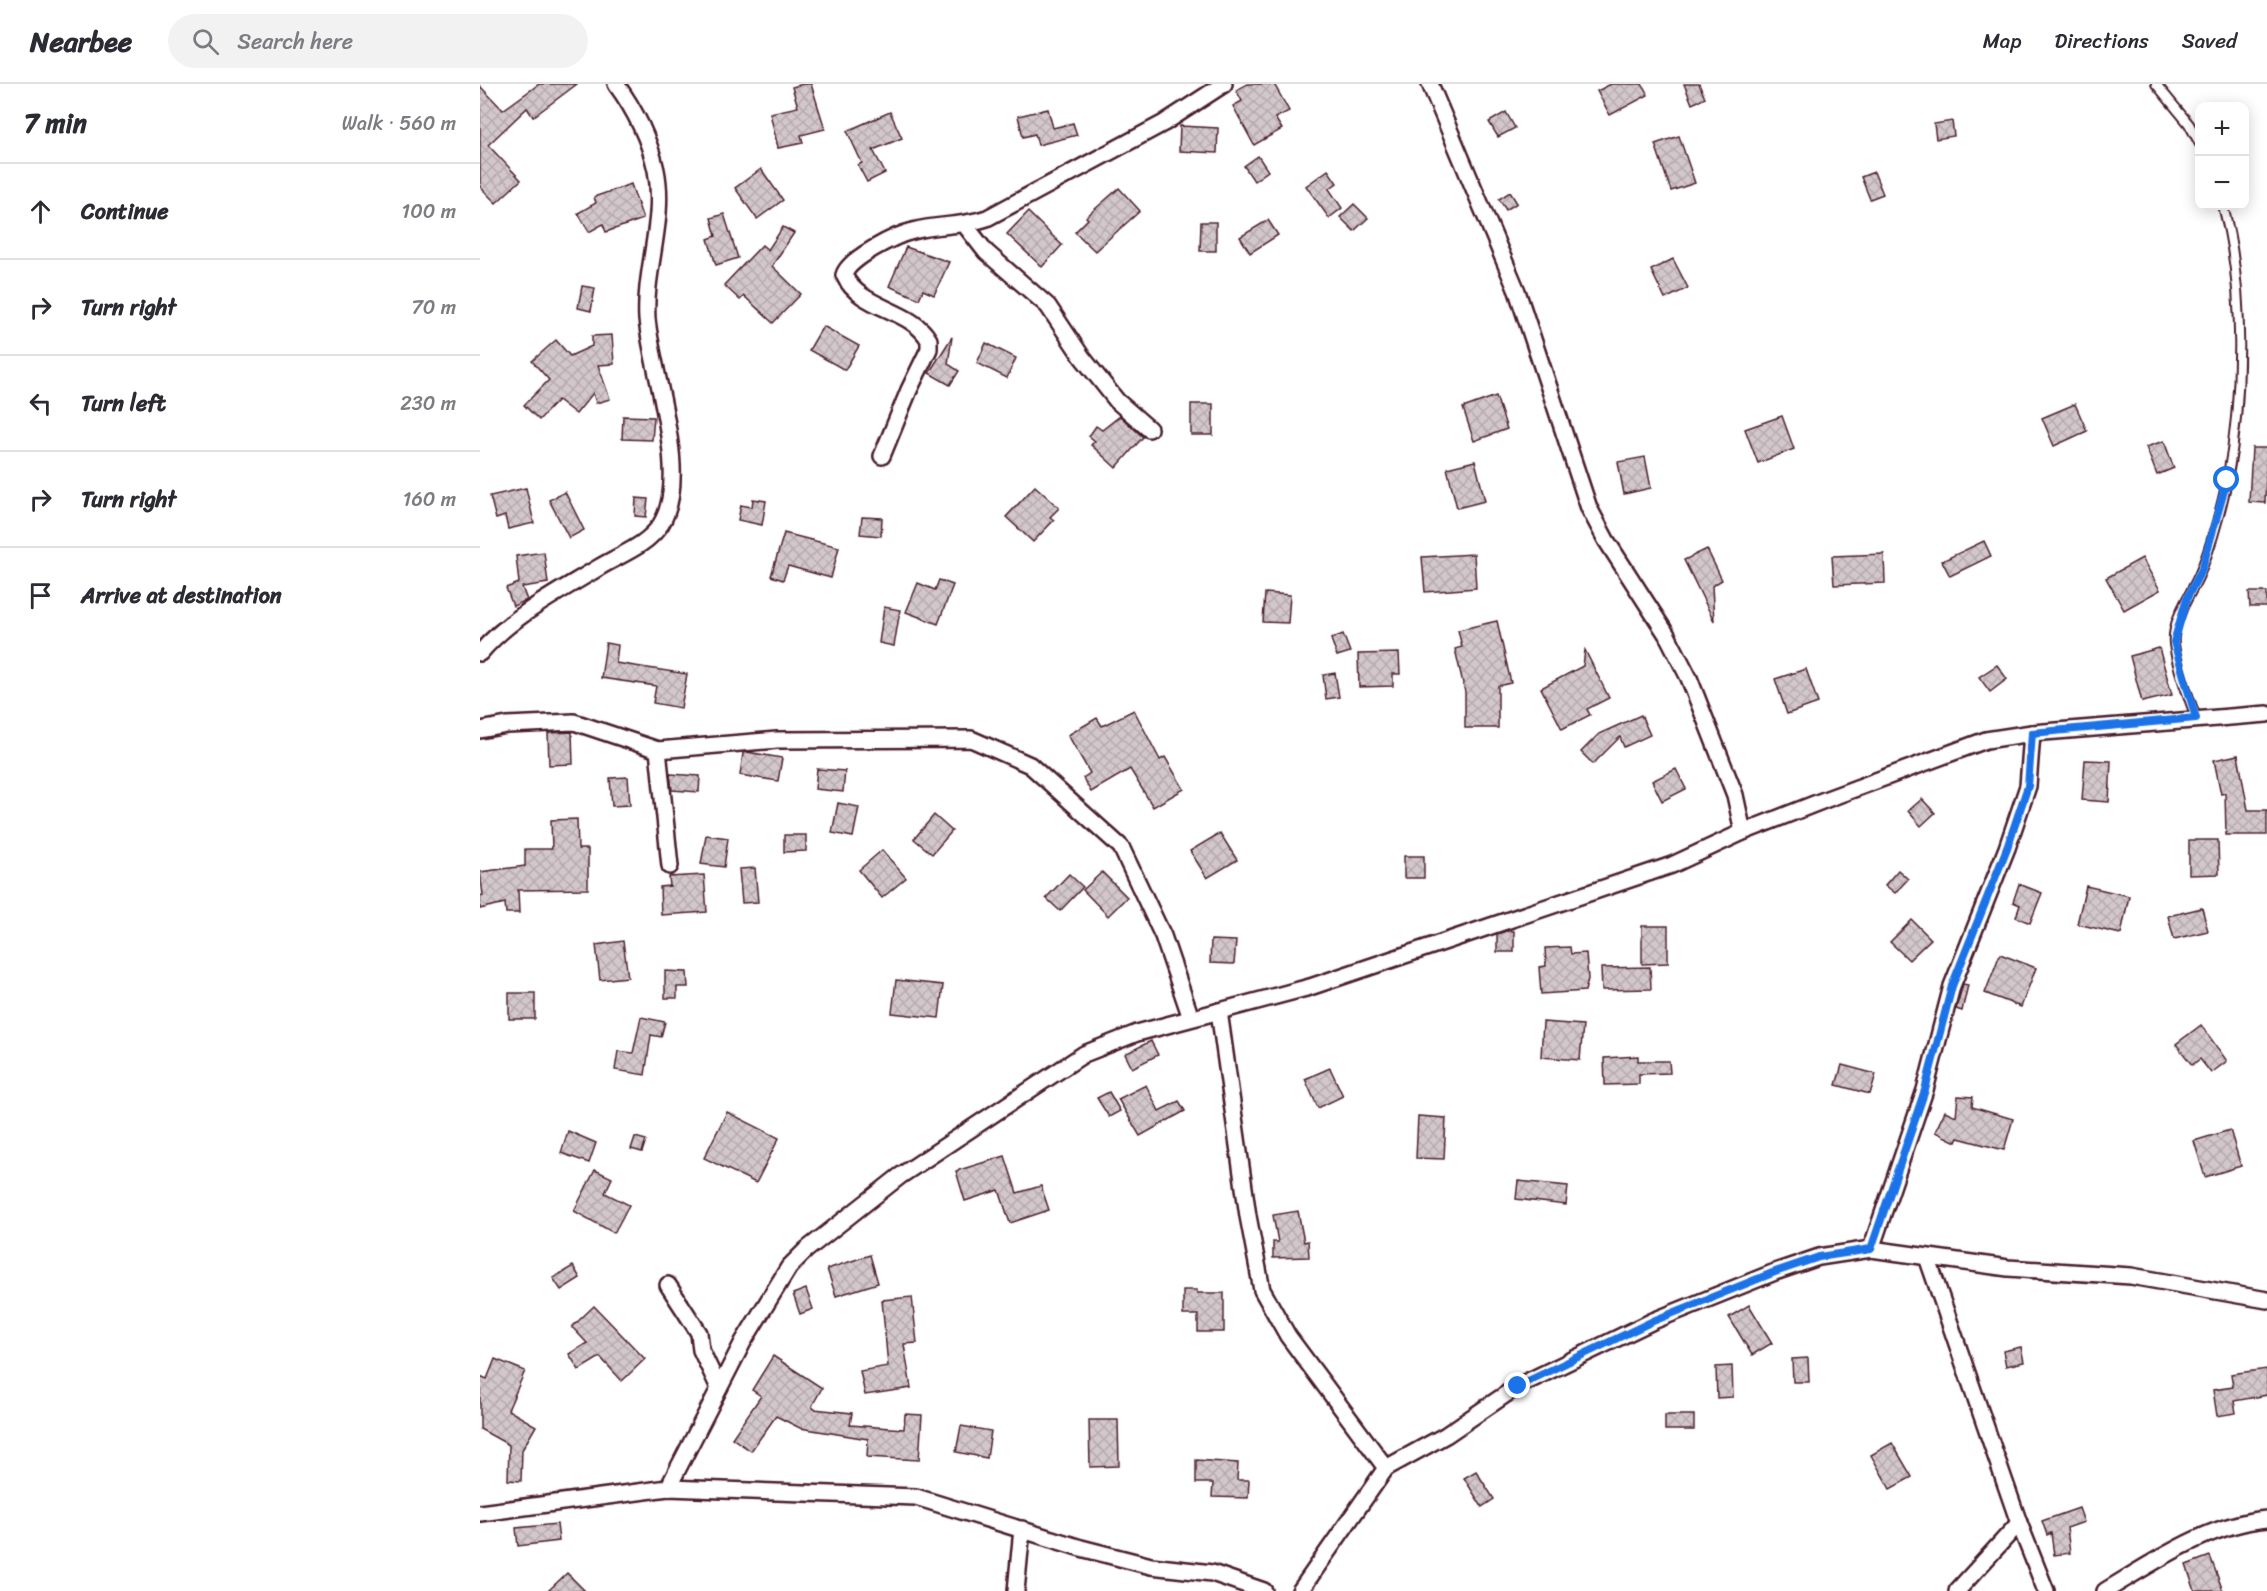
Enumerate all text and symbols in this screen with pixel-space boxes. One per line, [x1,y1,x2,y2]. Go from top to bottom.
search box [168,14,588,68]
text: Nearbee [30,17,132,66]
text: Search here [237,22,353,61]
text: Map [1983,22,2021,60]
text: Directions [2054,22,2149,60]
text: Saved [2182,22,2237,60]
icon: search [189,25,222,58]
text: 7 min [24,100,87,146]
map controls [2195,102,2249,210]
button: + [2195,102,2249,156]
text: Walk · 560 m [342,106,456,141]
button: − [2195,156,2249,210]
text: Continue [81,192,169,231]
text: 100 m [402,194,456,229]
icon: ahead [24,195,57,228]
text: Turn right [81,288,176,327]
text: 70 m [411,290,456,325]
icon: right [24,291,57,324]
text: Turn left [81,384,166,423]
text: 230 m [400,386,456,421]
icon: left [24,387,57,420]
route start [2213,466,2239,492]
text: Turn right [81,480,176,519]
text: 160 m [403,482,456,517]
icon: right [24,483,57,516]
text: Arrive at destination [81,576,282,615]
icon: arrive [24,579,57,612]
route end [1504,1372,1530,1398]

